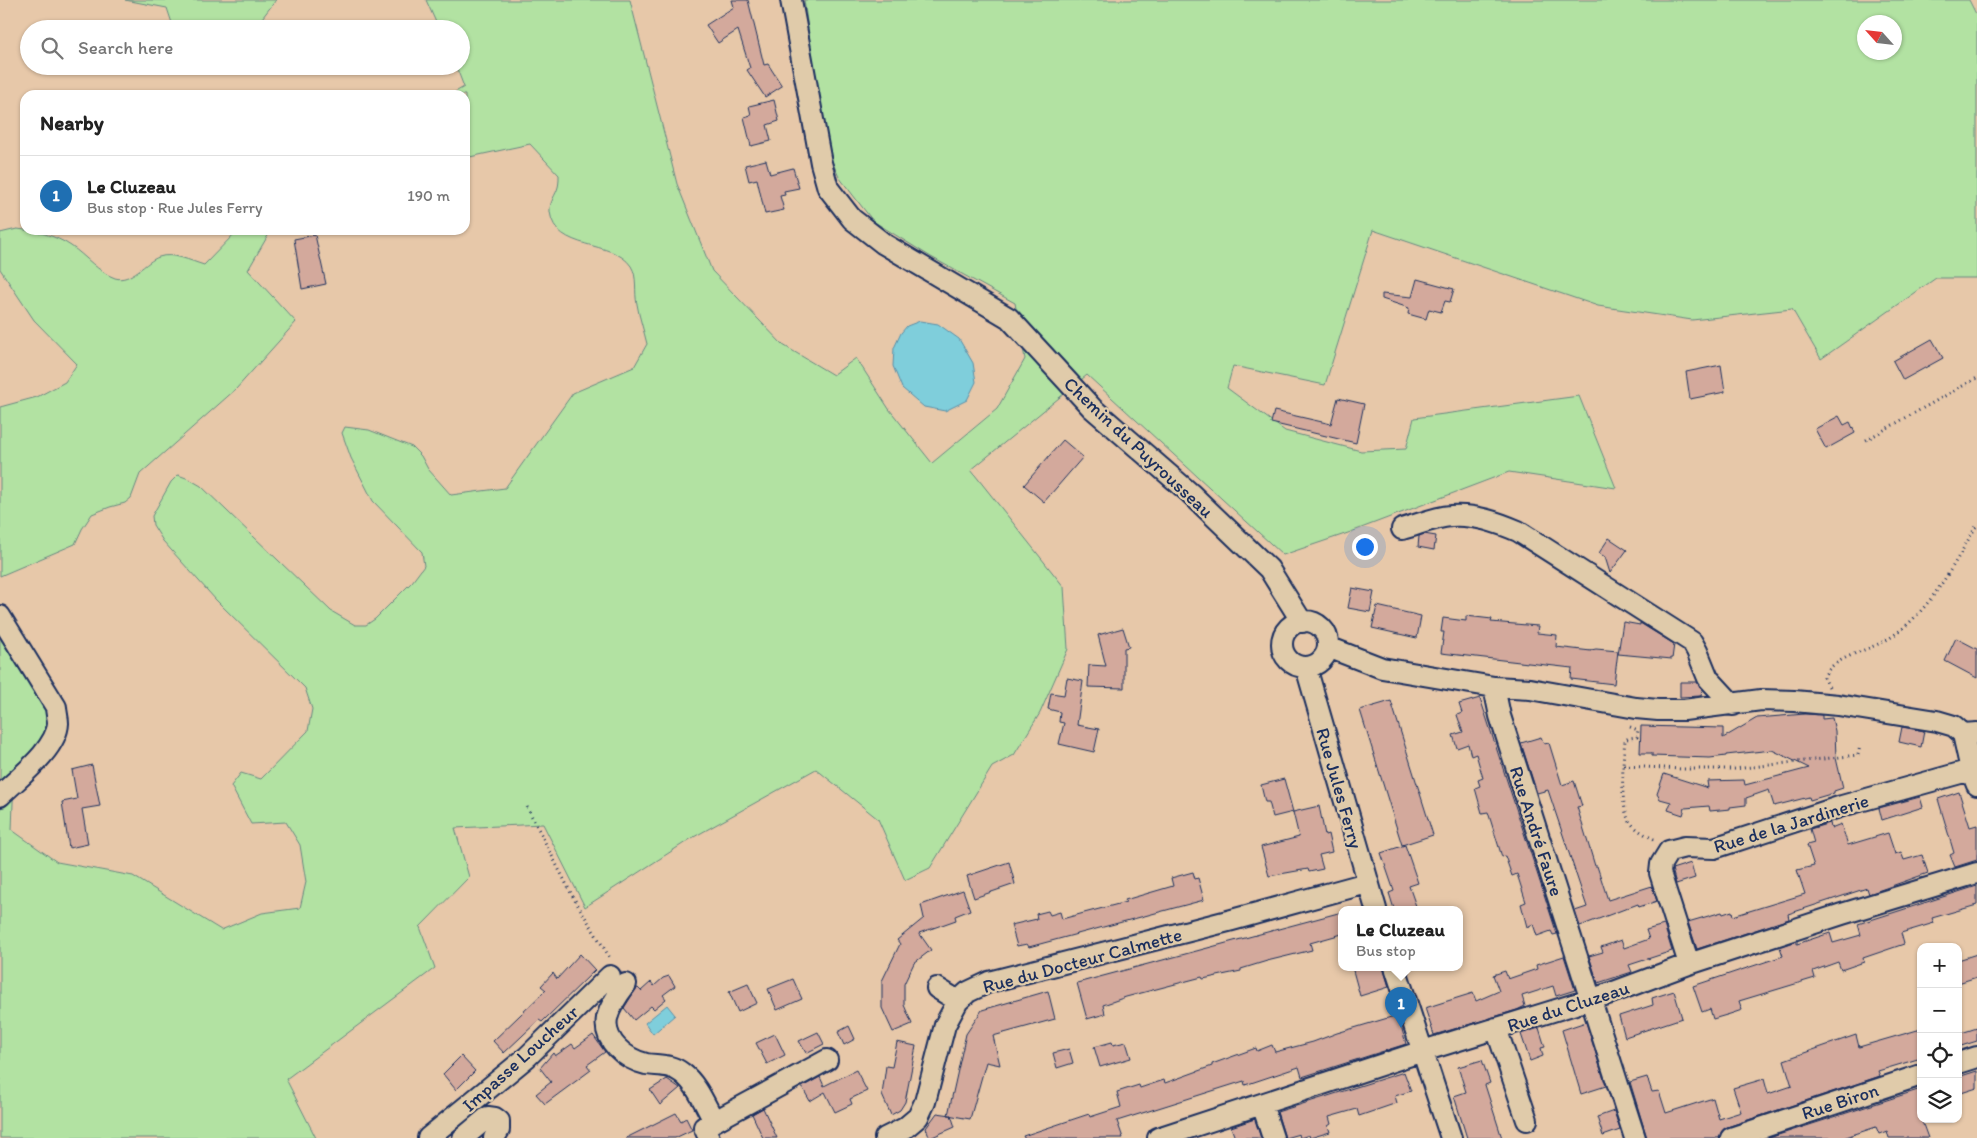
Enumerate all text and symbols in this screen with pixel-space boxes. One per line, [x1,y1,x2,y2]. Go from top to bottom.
north arrow [1857,15,1902,60]
search box [20,20,470,75]
icon: search [38,34,66,62]
text: Search here [78,36,173,59]
text: Nearby [40,110,104,135]
text: Le Cluzeau [87,175,176,198]
text: 1 [52,186,60,205]
text: 190 m [407,186,450,205]
text: Bus stop · Rue Jules Ferry [87,198,262,217]
street label: Chemin du Puyrousseau [1059,372,1218,523]
your location [1352,534,1378,560]
street label: Rue Jules Ferry [1311,725,1368,851]
street label: Rue André Faure [1505,763,1568,899]
street label: Rue de la Jardinerie [1711,789,1872,858]
popup [1338,906,1463,971]
text: Le Cluzeau [1356,918,1445,941]
street label: Rue du Docteur Calmette [980,923,1184,998]
text: Bus stop [1356,941,1416,960]
map controls [1917,943,1962,1123]
button: + [1917,943,1962,988]
street label: Rue du Cluzeau [1504,976,1633,1037]
pin: 1 [1385,987,1417,1028]
button: − [1917,988,1962,1033]
street label: Impasse Loucheur [458,1000,583,1117]
button: locate [1917,1033,1962,1078]
street label: Rue Biron [1799,1078,1882,1125]
button: layers [1917,1078,1962,1123]

